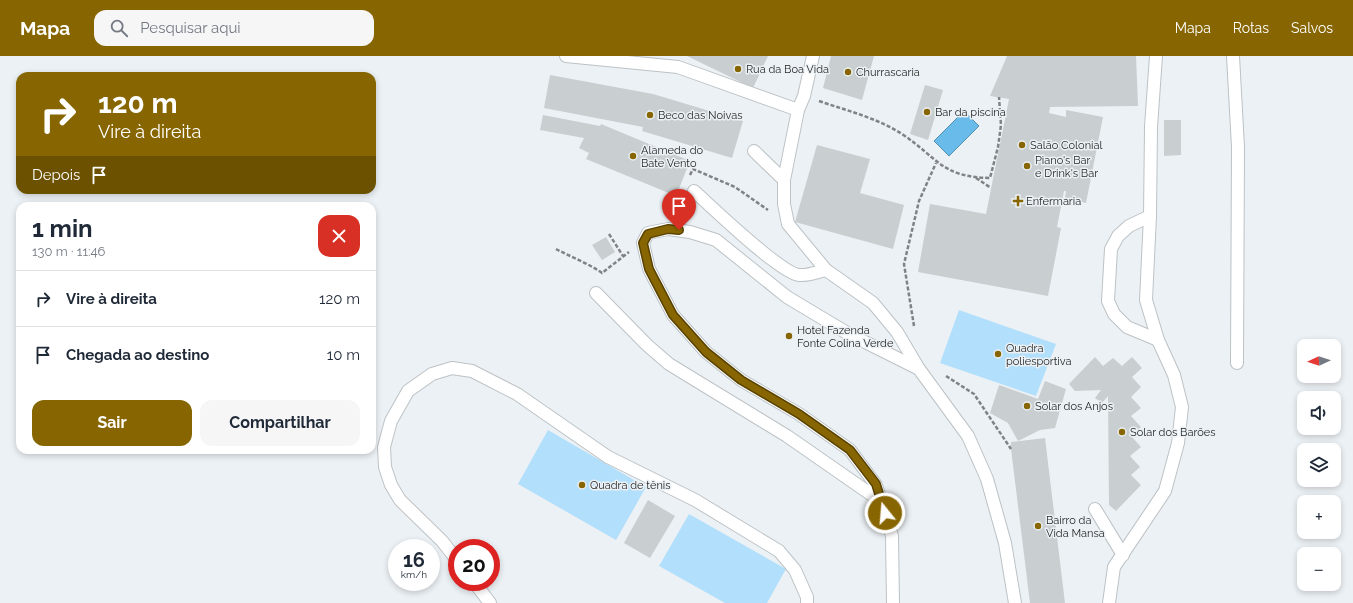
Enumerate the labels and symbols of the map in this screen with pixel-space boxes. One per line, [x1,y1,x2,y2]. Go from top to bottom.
place label: Rua da Boa Vida [746,63,829,76]
marker: Rua da Boa Vida [733,64,743,74]
place label: Churrascaria [856,66,920,79]
marker: Churrascaria [843,67,853,77]
place label: Bar da piscina [935,106,1006,119]
marker: Bar da piscina [922,107,932,117]
place label: Beco das Noivas [658,109,742,122]
marker: Beco das Noivas [645,110,655,120]
place label: Salão Colonial [1030,139,1102,152]
marker: Salão Colonial [1017,140,1027,150]
place label: Alameda do Bate Vento [641,144,703,170]
marker: Alameda do Bate Vento [628,151,638,161]
place label: Piano's Bar e Drink's Bar [1035,154,1098,180]
marker: Piano's Bar e Drink's Bar [1022,161,1032,171]
pin [662,189,696,230]
place label: Enfermaria [1026,195,1081,208]
marker: Enfermaria [1013,196,1023,206]
place label: Hotel Fazenda Fonte Colina Verde [797,324,894,350]
marker: Hotel Fazenda Fonte Colina Verde [784,331,794,341]
north arrow [1297,339,1341,383]
place label: Quadra poliesportiva [1006,342,1071,368]
marker: Quadra poliesportiva [993,349,1003,359]
place label: Solar dos Anjos [1035,400,1113,413]
marker: Solar dos Anjos [1022,401,1032,411]
place label: Solar dos Barões [1130,426,1215,439]
marker: Solar dos Barões [1117,427,1127,437]
place label: Quadra de tênis [590,479,671,492]
marker: Quadra de tênis [577,480,587,490]
position arrow [864,492,906,534]
place label: Bairro da Vida Mansa [1046,514,1105,540]
marker: Bairro da Vida Mansa [1033,521,1043,531]
speed limit sign: 20 [448,539,500,591]

